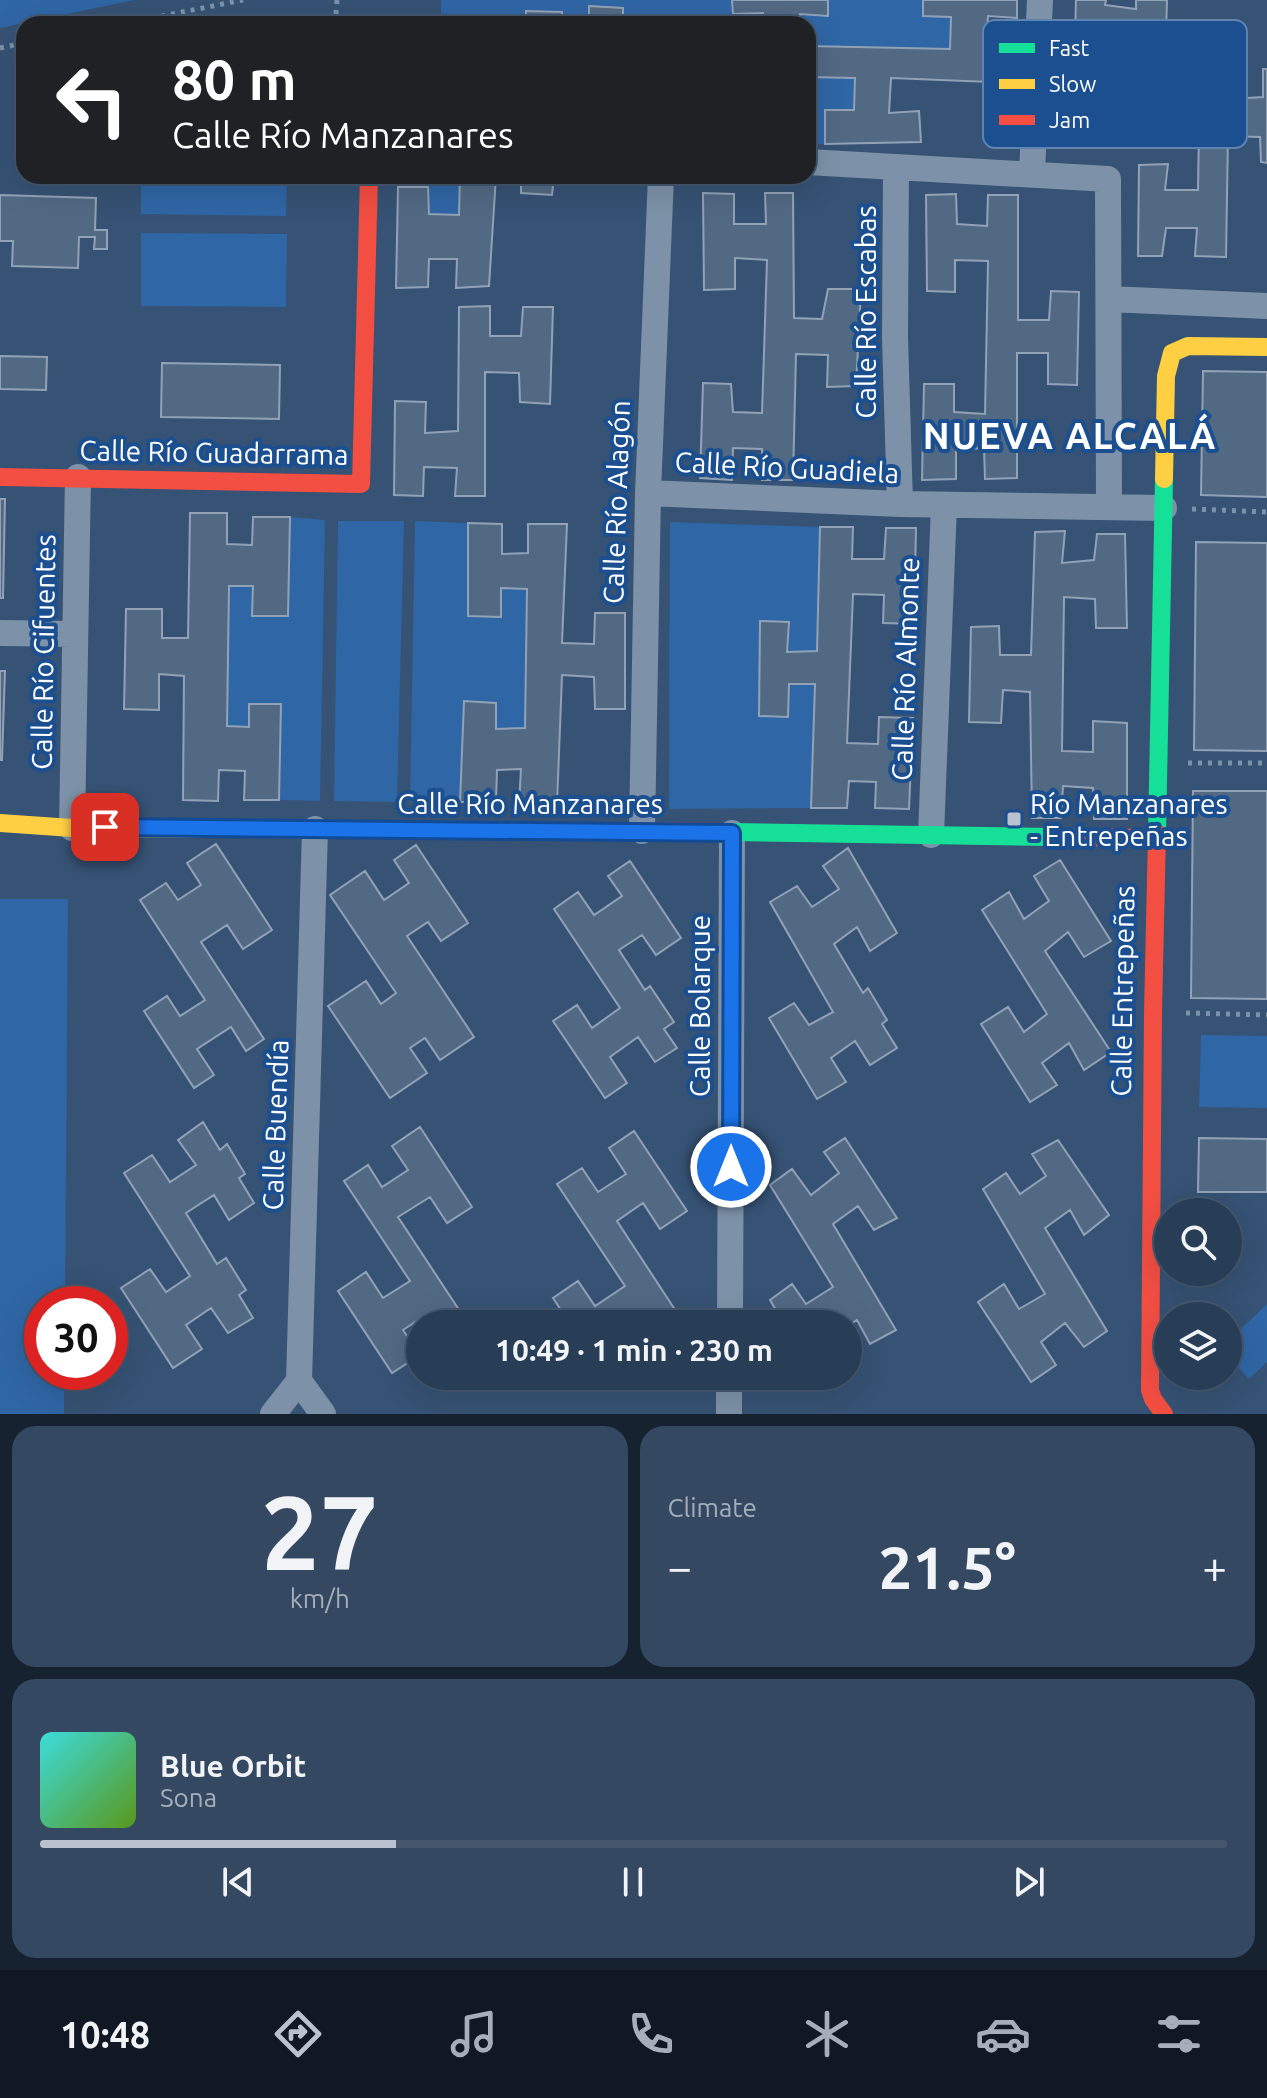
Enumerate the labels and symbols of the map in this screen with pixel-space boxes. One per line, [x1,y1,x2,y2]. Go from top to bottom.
legend [983,20,1247,148]
text: Fast [1049,35,1090,60]
text: Slow [1049,71,1096,96]
text: Jam [1049,107,1090,132]
street label: Calle Río Escabas [850,205,881,419]
street label: Calle Río Alagón [597,400,635,604]
district label: NUEVA ALCALÁ [923,413,1217,456]
street label: Calle Río Guadarrama [79,434,349,470]
street label: Calle Río Guadiela [674,446,900,488]
street label: Calle Río Cifuentes [25,534,61,770]
street label: Calle Río Almonte [886,557,924,781]
street label: Calle Río Manzanares [397,788,663,819]
place label: Río Manzanares - Entrepeñas [1030,788,1228,851]
pin [71,793,139,861]
marker: Río Manzanares - Entrepeñas [1005,810,1023,828]
street label: Calle Entrepeñas [1105,885,1139,1097]
street label: Calle Bolarque [684,915,715,1097]
street label: Calle Buendía [257,1039,293,1211]
position arrow [689,1125,773,1209]
speed limit sign: 30 [24,1286,128,1390]

